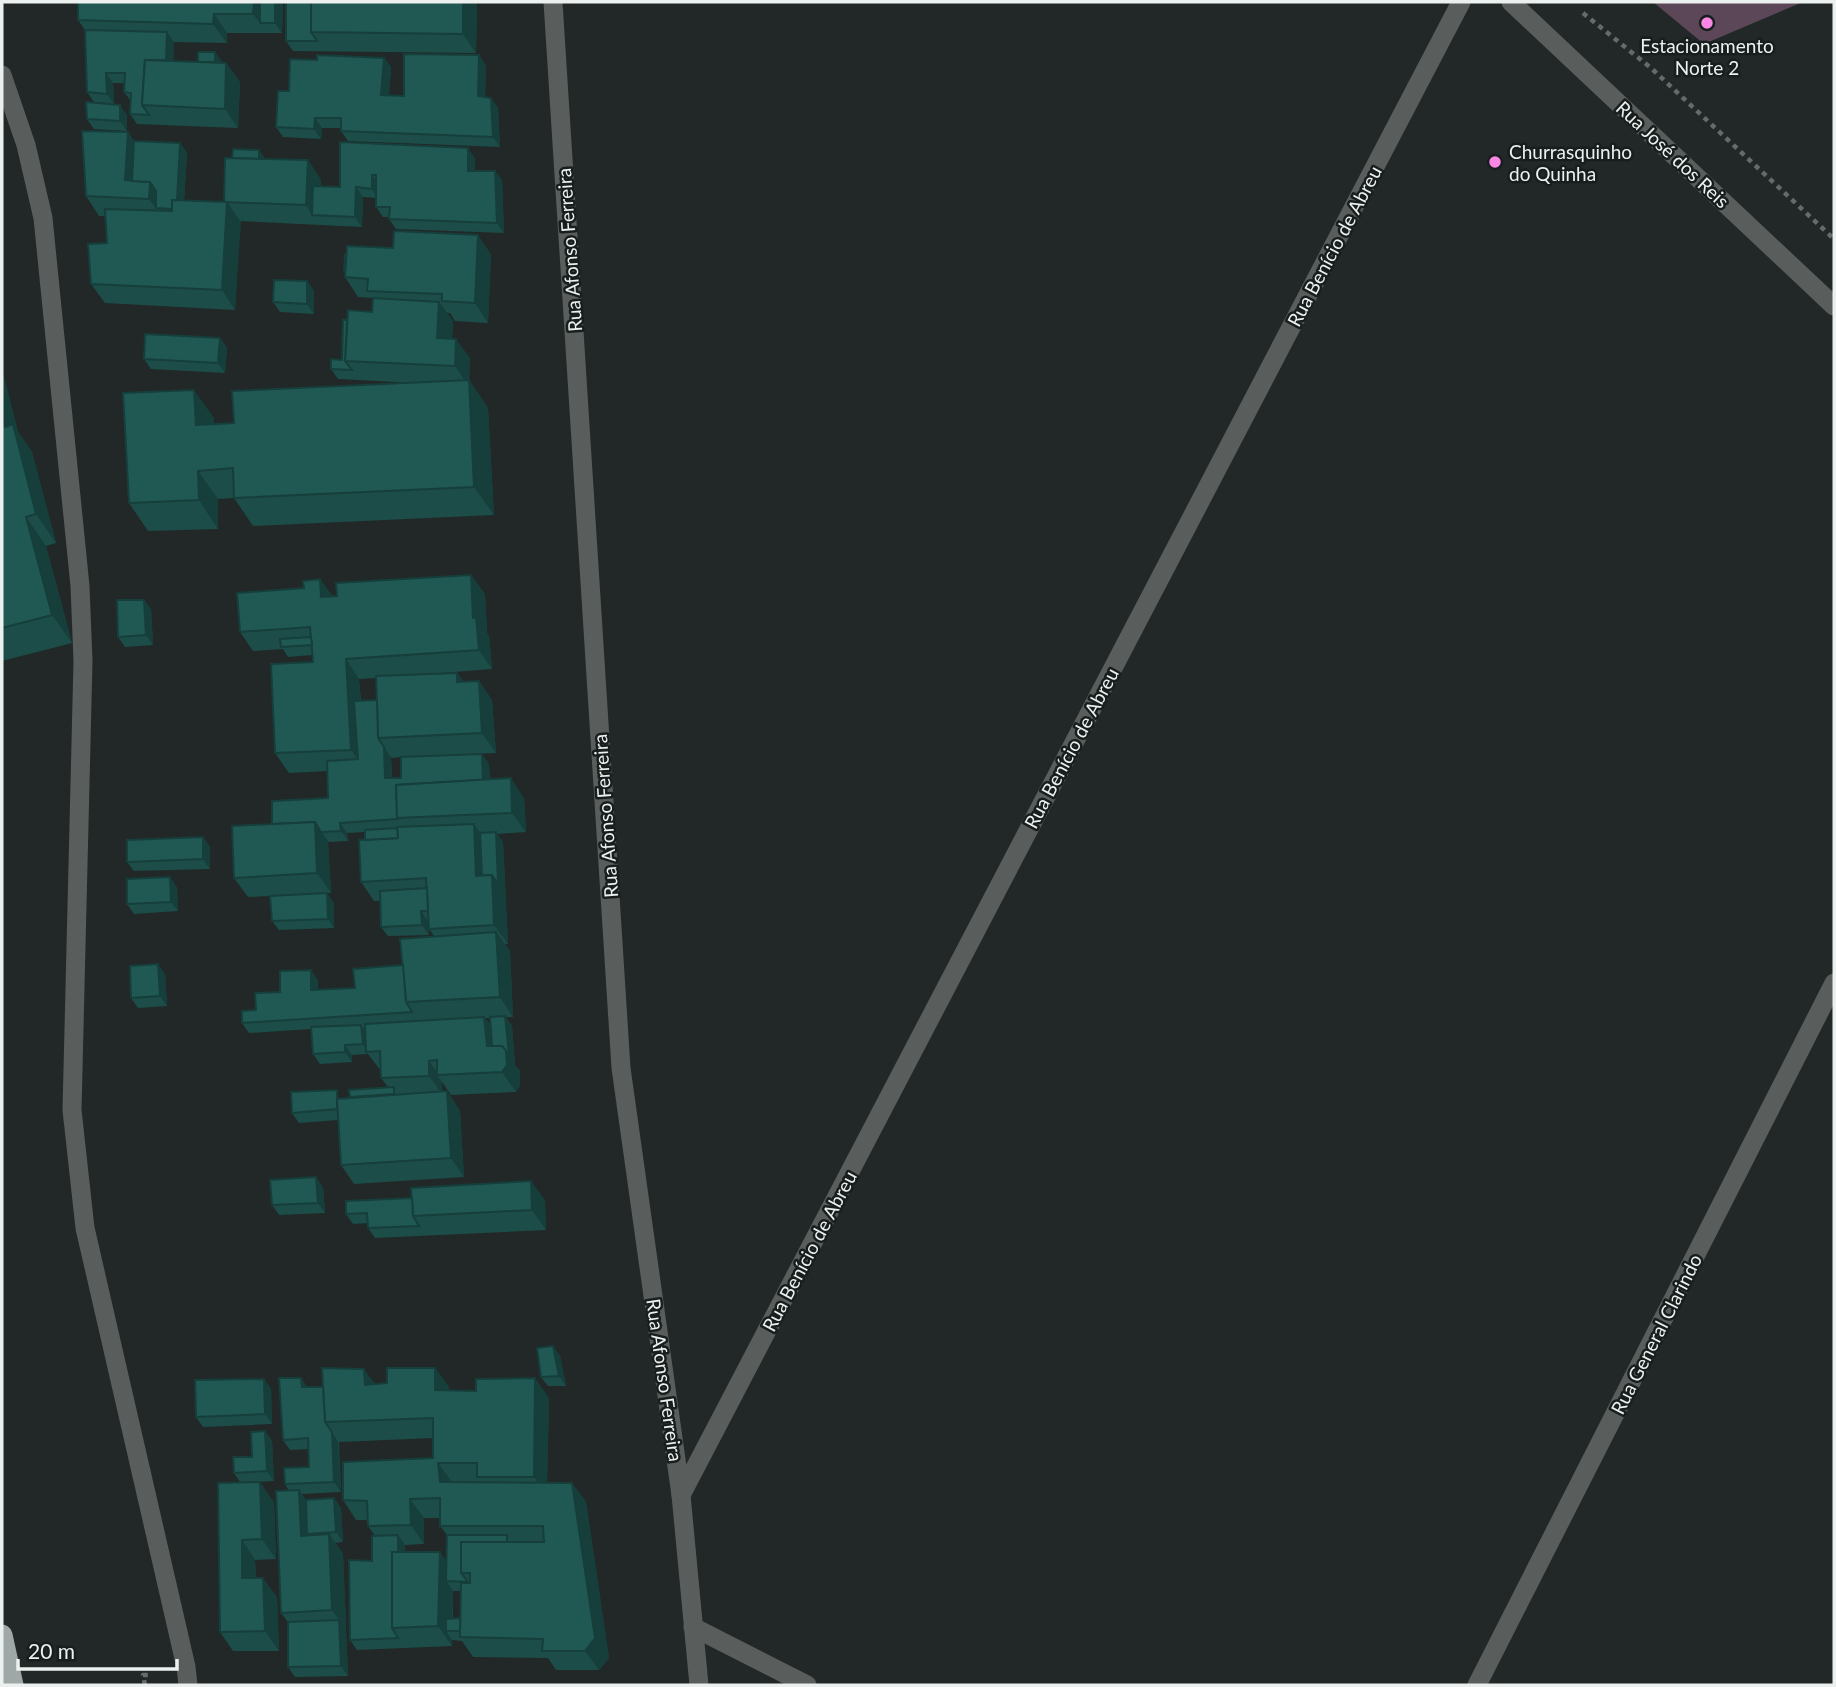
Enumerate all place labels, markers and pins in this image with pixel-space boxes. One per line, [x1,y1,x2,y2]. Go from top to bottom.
marker: Estacionamento Norte 2 [1699,15,1715,31]
place label: Estacionamento Norte 2 [1640,34,1774,79]
place label: Churrasquinho do Quinha [1509,140,1632,185]
marker: Churrasquinho do Quinha [1487,154,1503,170]

